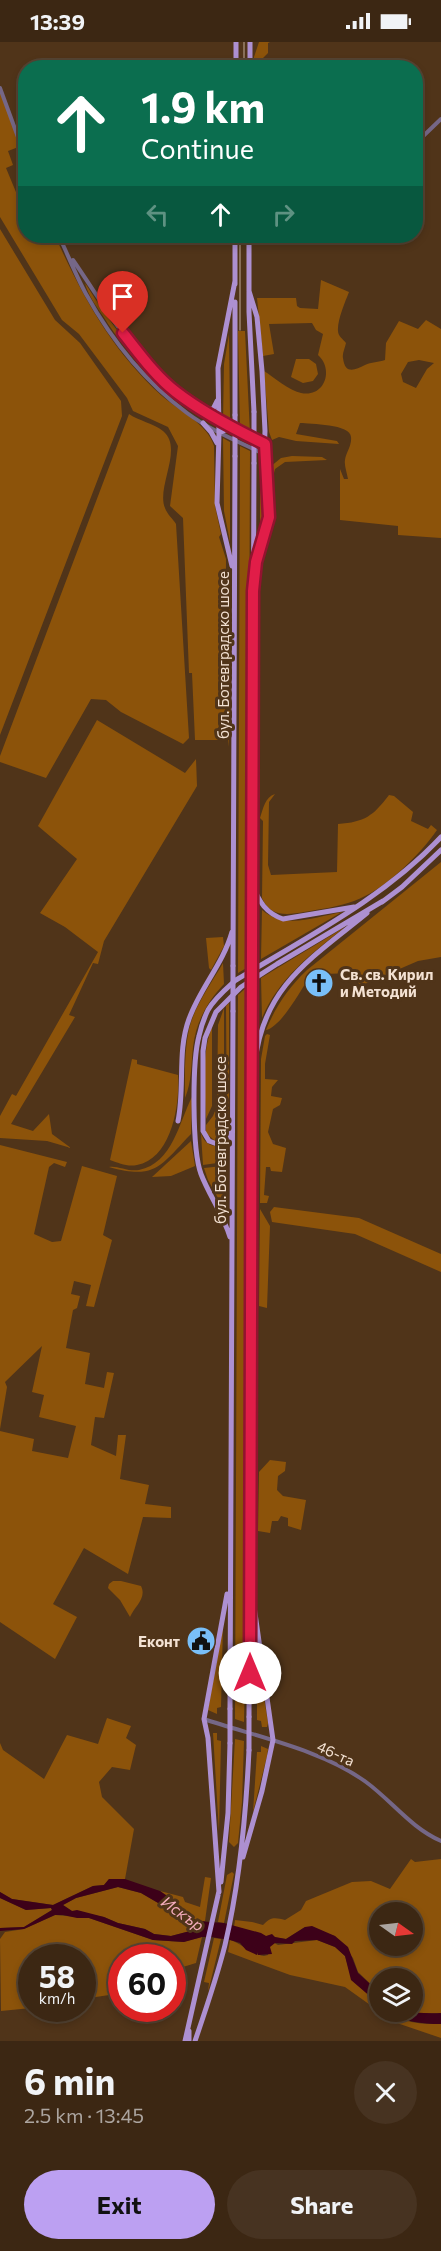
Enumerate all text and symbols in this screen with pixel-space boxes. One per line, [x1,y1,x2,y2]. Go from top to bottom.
text: 13:39 [30,8,85,35]
text: 1.9 km [141,80,265,132]
icon: ahead [42,84,120,162]
text: Continue [141,132,254,165]
icon: left [141,198,174,231]
icon: ahead [204,198,237,231]
icon: right [267,198,300,231]
pin [97,271,148,333]
icon: arrive [106,280,139,313]
street label: бул. Ботевградско шосе [214,571,232,739]
place label: Св. св. Кирил и Методий [340,965,433,1000]
church icon: Св. св. Кирил и Методий [303,967,335,999]
street label: бул. Ботевградско шосе [211,1056,229,1224]
public building icon: Еконт [185,1625,217,1657]
place label: Еконт [138,1632,180,1650]
position arrow [218,1641,282,1705]
street label: 46-та [314,1737,358,1769]
water label: Искър [158,1891,208,1935]
north arrow [369,1902,423,1956]
map controls [369,1902,423,2022]
speed limit sign: 60 [108,1944,186,2022]
text: 58 [39,1957,75,1994]
button: layers [369,1968,423,2022]
text: km/h [39,1989,75,2007]
text: 6 min [24,2058,115,2102]
button: close [354,2061,417,2124]
text: 2.5 km · 13:45 [24,2103,144,2127]
button: Exit [24,2170,215,2239]
button: Share [227,2170,417,2239]

